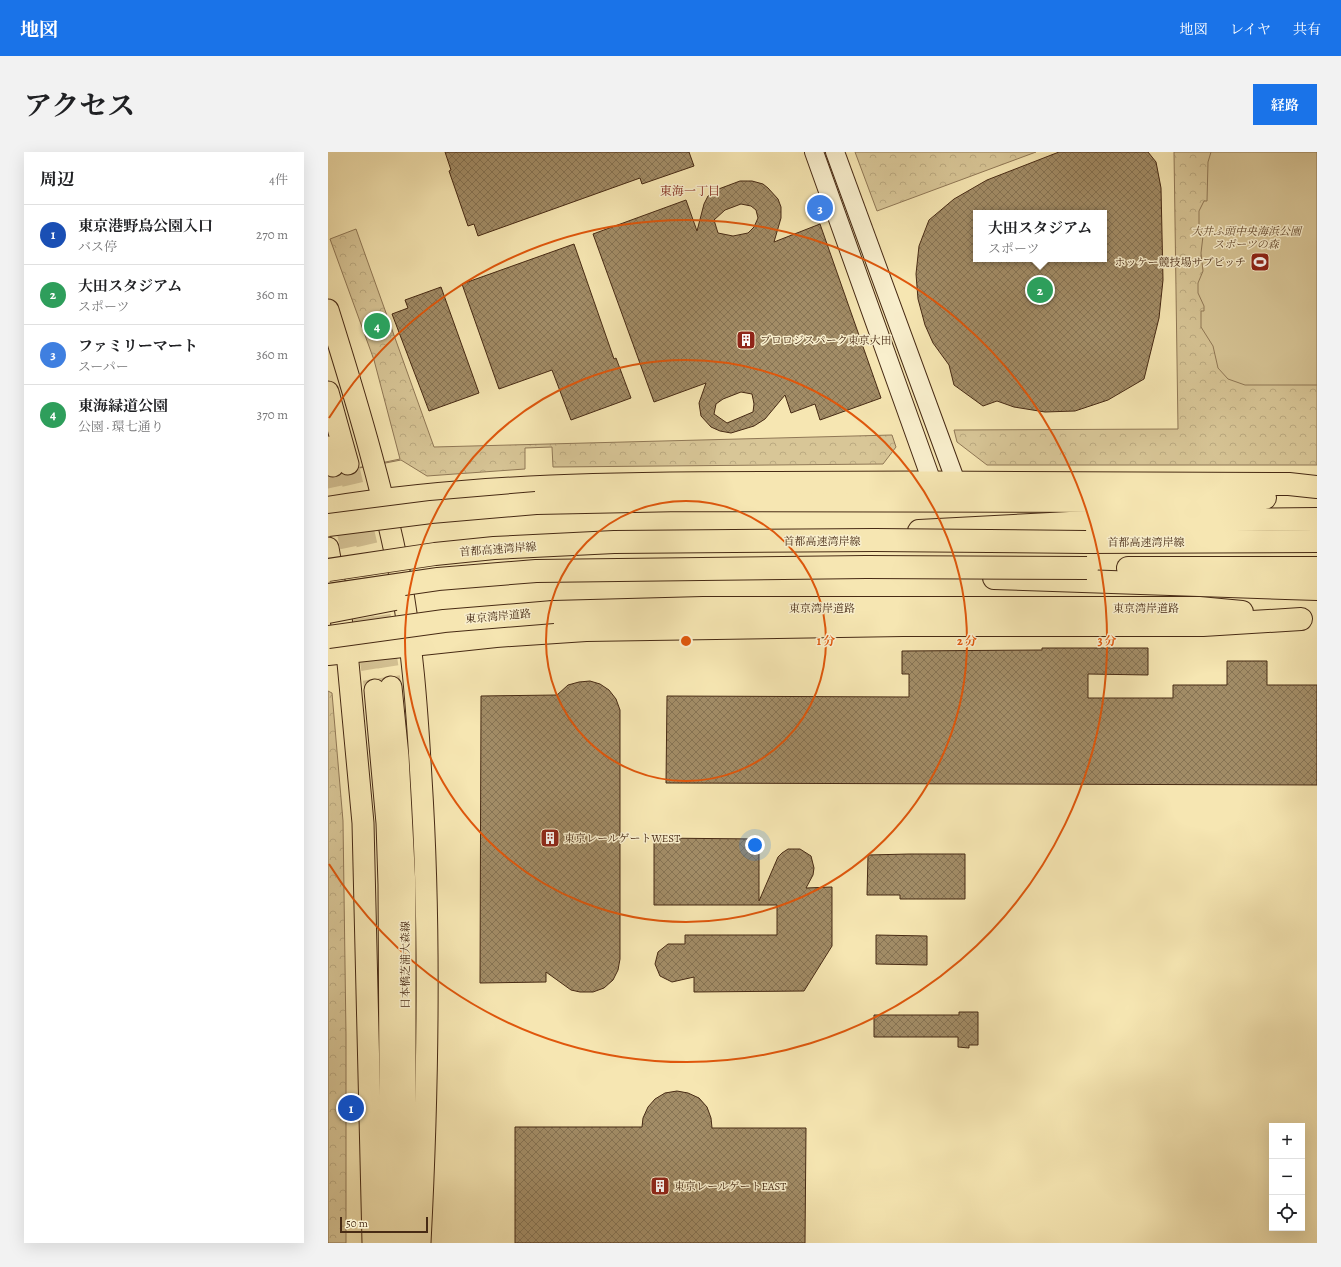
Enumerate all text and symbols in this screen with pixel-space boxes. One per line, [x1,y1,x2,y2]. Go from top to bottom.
text: 地図 [20,17,58,43]
text: 地図 [1180,20,1208,39]
text: レイヤ [1230,20,1271,39]
text: 共有 [1293,20,1321,39]
button: 経路 [1253,84,1317,125]
text: アクセス [24,87,135,125]
text: 周辺 [40,168,74,191]
text: 4件 [269,171,288,188]
district label: 東海一丁目 [660,183,720,199]
pin: 3 [807,193,833,223]
popup [973,210,1107,262]
text: 東京港野鳥公園入口 [78,216,213,236]
text: 大田スタジアム [988,218,1092,238]
park label: 大井ふ頭中央海浜公園 スポーツの森 [1191,224,1303,252]
text: 1 [51,226,55,243]
text: 270 m [256,226,288,243]
text: バス停 [78,238,117,255]
text: スポーツ [988,240,1040,257]
sports icon: ホッケー競技場サブピッチ [1249,251,1271,273]
place label: ホッケー競技場サブピッチ [1114,255,1246,270]
pin: 2 [1027,275,1053,305]
text: 大田スタジアム [78,276,182,296]
text: 2 [50,286,56,303]
text: 360 m [256,286,288,303]
text: スポーツ [78,298,129,315]
pin: 4 [364,311,390,341]
building icon: プロロジスパーク東京大田 [735,329,757,351]
place label: プロロジスパーク東京大田 [760,333,892,348]
text: ファミリーマート [78,336,198,356]
text: 3 [50,346,56,363]
text: 360 m [256,346,288,363]
text: スーパー [78,358,129,375]
text: 東海緑道公園 [78,396,168,416]
text: 4 [50,406,56,423]
text: 370 m [257,406,288,423]
text: 公園 · 環七通り [78,418,164,435]
street label: 首都高速湾岸線 [784,534,861,549]
street label: 首都高速湾岸線 [1108,535,1185,550]
street label: 首都高速湾岸線 [459,539,537,560]
street label: 東京湾岸道路 [789,601,855,616]
street label: 東京湾岸道路 [1113,601,1179,616]
street label: 東京湾岸道路 [465,606,532,627]
text: 1 分 [817,633,835,649]
text: 2 分 [957,633,977,649]
text: 3 分 [1097,633,1117,649]
centre of rings [679,634,693,648]
building icon: 東京レールゲートWEST [539,827,561,849]
place label: 東京レールゲートWEST [564,831,680,846]
your location [745,835,765,855]
street label: 日本橋芝浦大森線 [398,921,413,1009]
pin: 1 [338,1093,364,1123]
map controls [1269,1123,1305,1231]
button: + [1269,1123,1305,1159]
button: − [1269,1159,1305,1195]
building icon: 東京レールゲートEAST [649,1175,671,1197]
place label: 東京レールゲートEAST [674,1179,786,1194]
button: locate [1269,1195,1305,1231]
scale bar [340,1215,428,1234]
text: 50 m [346,1216,368,1231]

